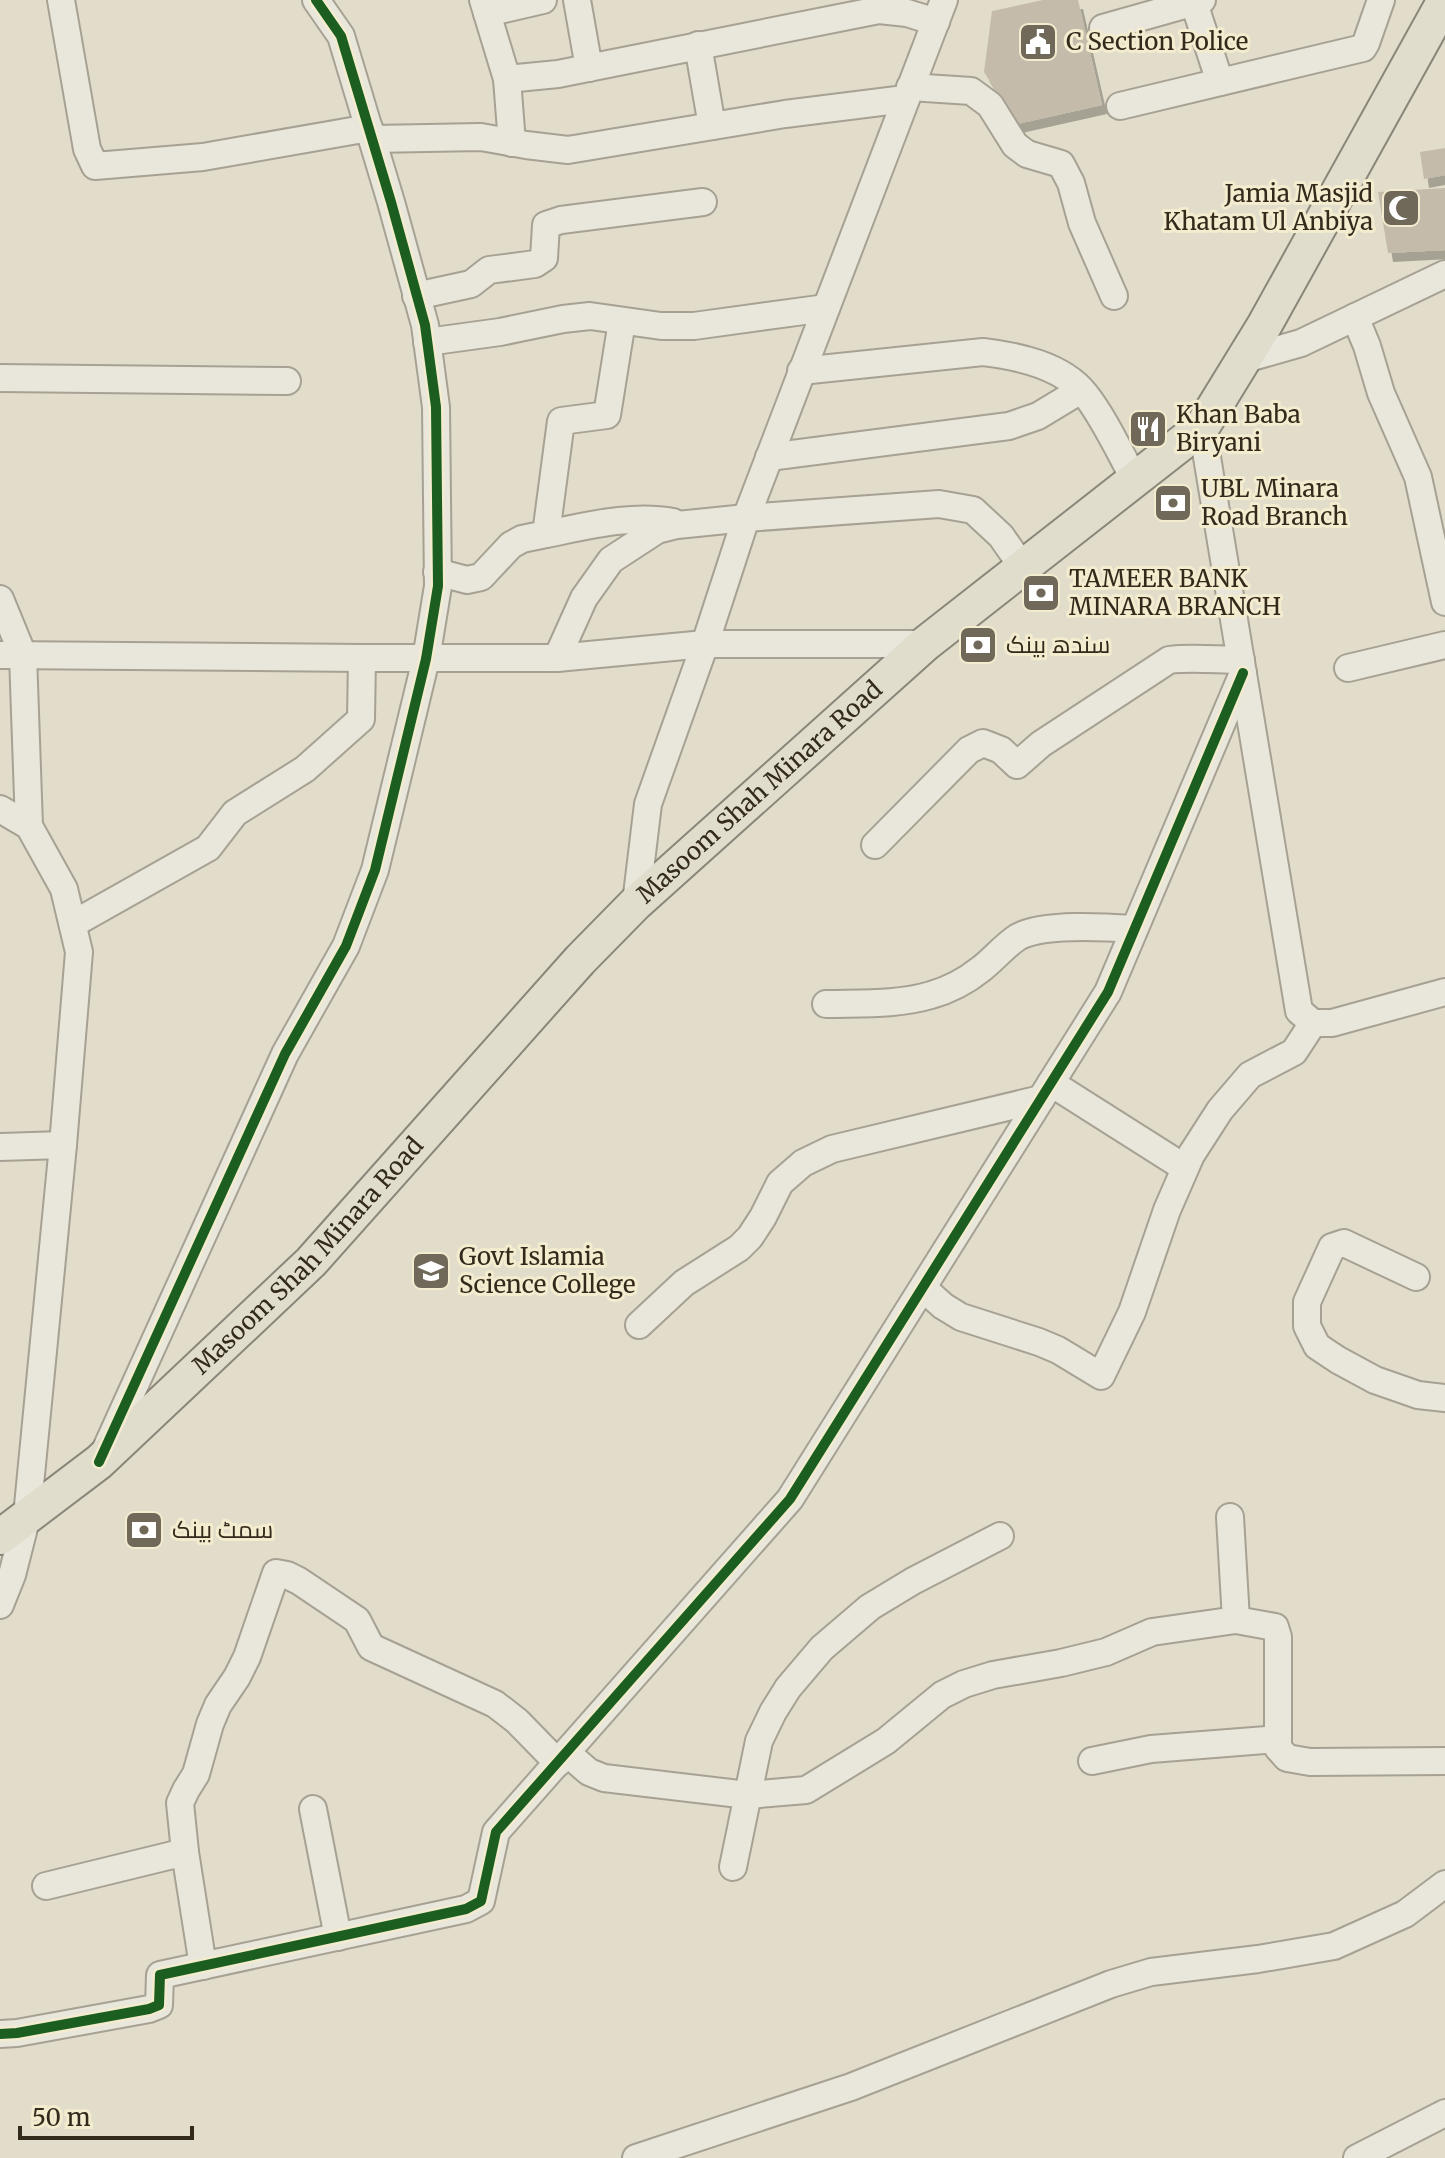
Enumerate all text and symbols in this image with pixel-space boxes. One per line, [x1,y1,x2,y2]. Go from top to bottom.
public building icon: C Section Police [1017,21,1059,63]
place label: C Section Police [1066,26,1248,57]
place label: Jamia Masjid Khatam Ul Anbiya [1164,178,1373,237]
mosque icon: Jamia Masjid Khatam Ul Anbiya [1380,187,1422,229]
place label: Khan Baba Biryani [1176,399,1301,458]
restaurant icon: Khan Baba Biryani [1127,408,1169,450]
place label: UBL Minara Road Branch [1201,473,1348,532]
bank icon: UBL Minara Road Branch [1152,482,1194,524]
place label: TAMEER BANK MINARA BRANCH [1069,563,1281,622]
bank icon: TAMEER BANK MINARA BRANCH [1020,572,1062,614]
bank icon: سندھ بینک [957,624,999,666]
place label: سندھ بینک [1006,629,1110,660]
street label: Masoom Shah Minara Road [630,674,888,910]
street label: Masoom Shah Minara Road [186,1131,430,1381]
place label: Govt Islamia Science College [459,1241,635,1300]
school or university icon: Govt Islamia Science College [410,1250,452,1292]
bank icon: سمٹ بینک [123,1509,165,1551]
place label: سمٹ بینک [172,1514,273,1545]
scale bar [20,2090,192,2140]
text: 50 m [32,2102,91,2133]

